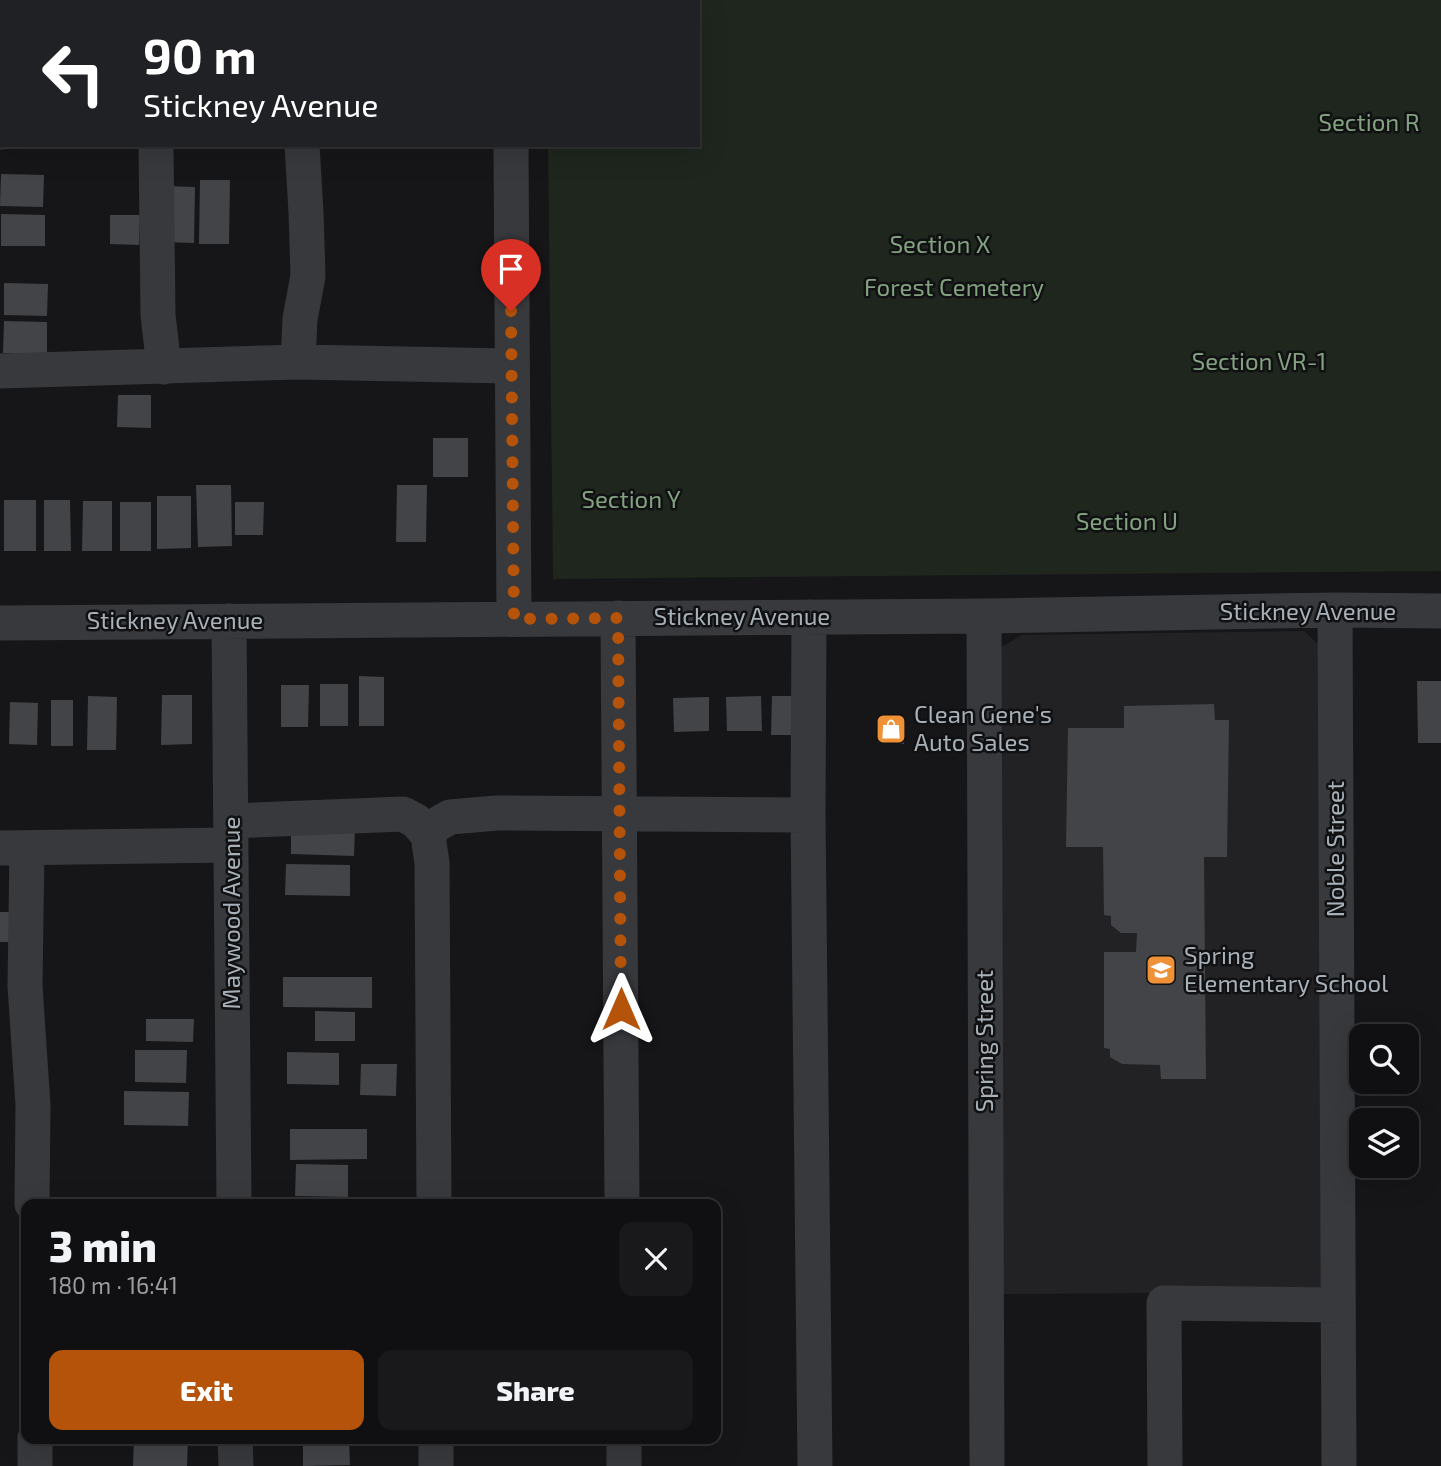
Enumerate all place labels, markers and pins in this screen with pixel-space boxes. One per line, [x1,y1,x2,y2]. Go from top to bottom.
pin [481,239,541,311]
place label: Clean Gene's Auto Sales [914,699,1052,756]
shop icon: Clean Gene's Auto Sales [874,712,908,746]
place label: Spring Elementary School [1184,940,1388,997]
school or university icon: Spring Elementary School [1144,953,1178,987]

